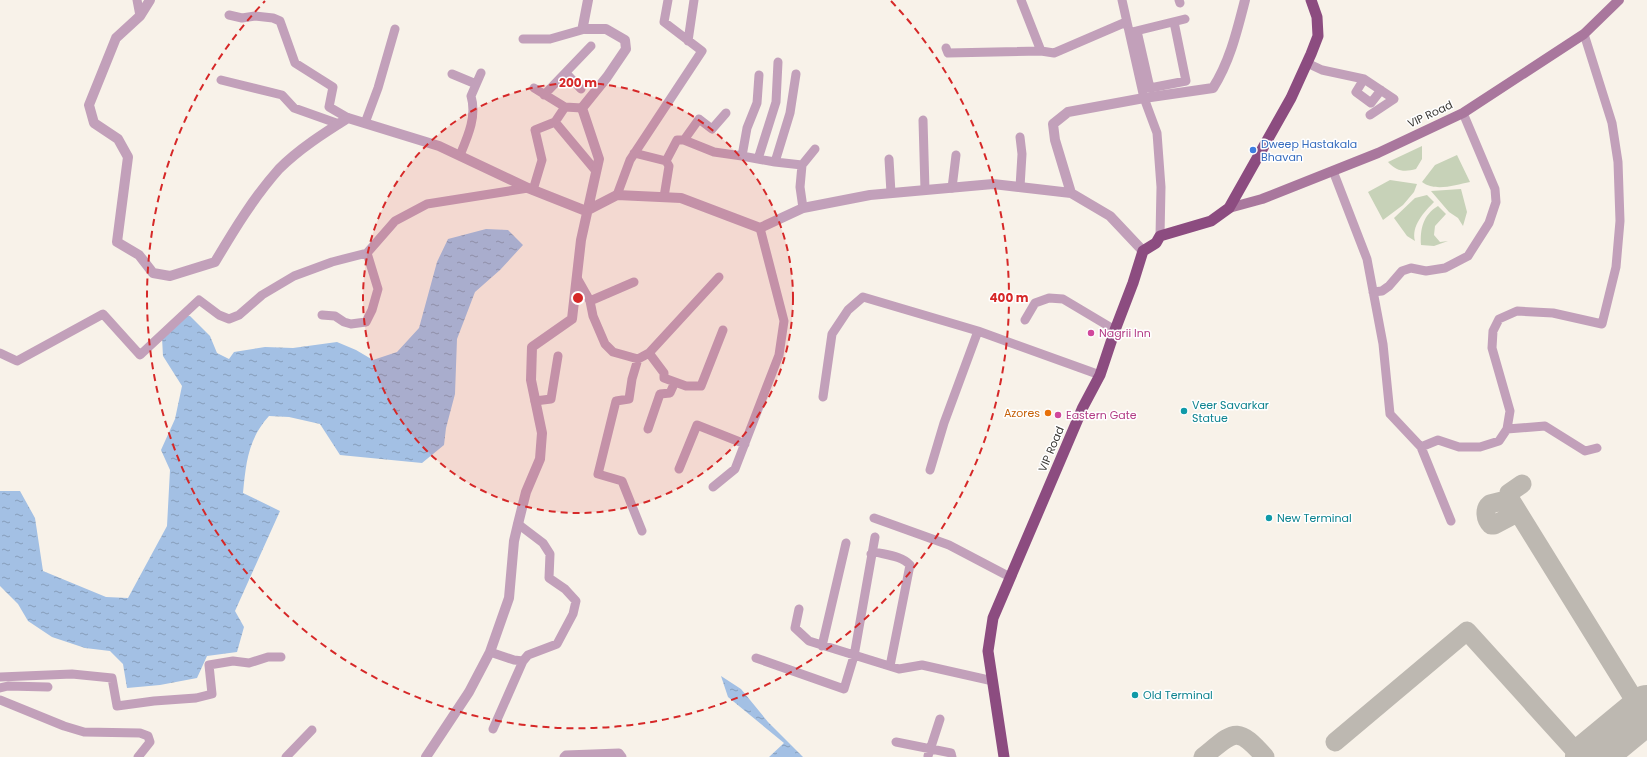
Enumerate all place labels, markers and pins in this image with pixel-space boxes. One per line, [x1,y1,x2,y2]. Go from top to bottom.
place label: Dweep Hastakala Bhavan [1261,136,1357,165]
marker: Dweep Hastakala Bhavan [1248,145,1258,155]
centre of rings [571,291,585,305]
place label: Nagrii Inn [1099,325,1151,341]
marker: Nagrii Inn [1086,328,1096,338]
place label: Veer Savarkar Statue [1192,397,1269,426]
place label: Azores [1004,405,1040,421]
marker: Veer Savarkar Statue [1179,406,1189,416]
place label: Eastern Gate [1066,407,1137,423]
marker: Azores [1043,408,1053,418]
marker: Eastern Gate [1053,410,1063,420]
place label: New Terminal [1277,510,1352,526]
marker: New Terminal [1264,513,1274,523]
place label: Old Terminal [1143,687,1213,703]
marker: Old Terminal [1130,690,1140,700]

